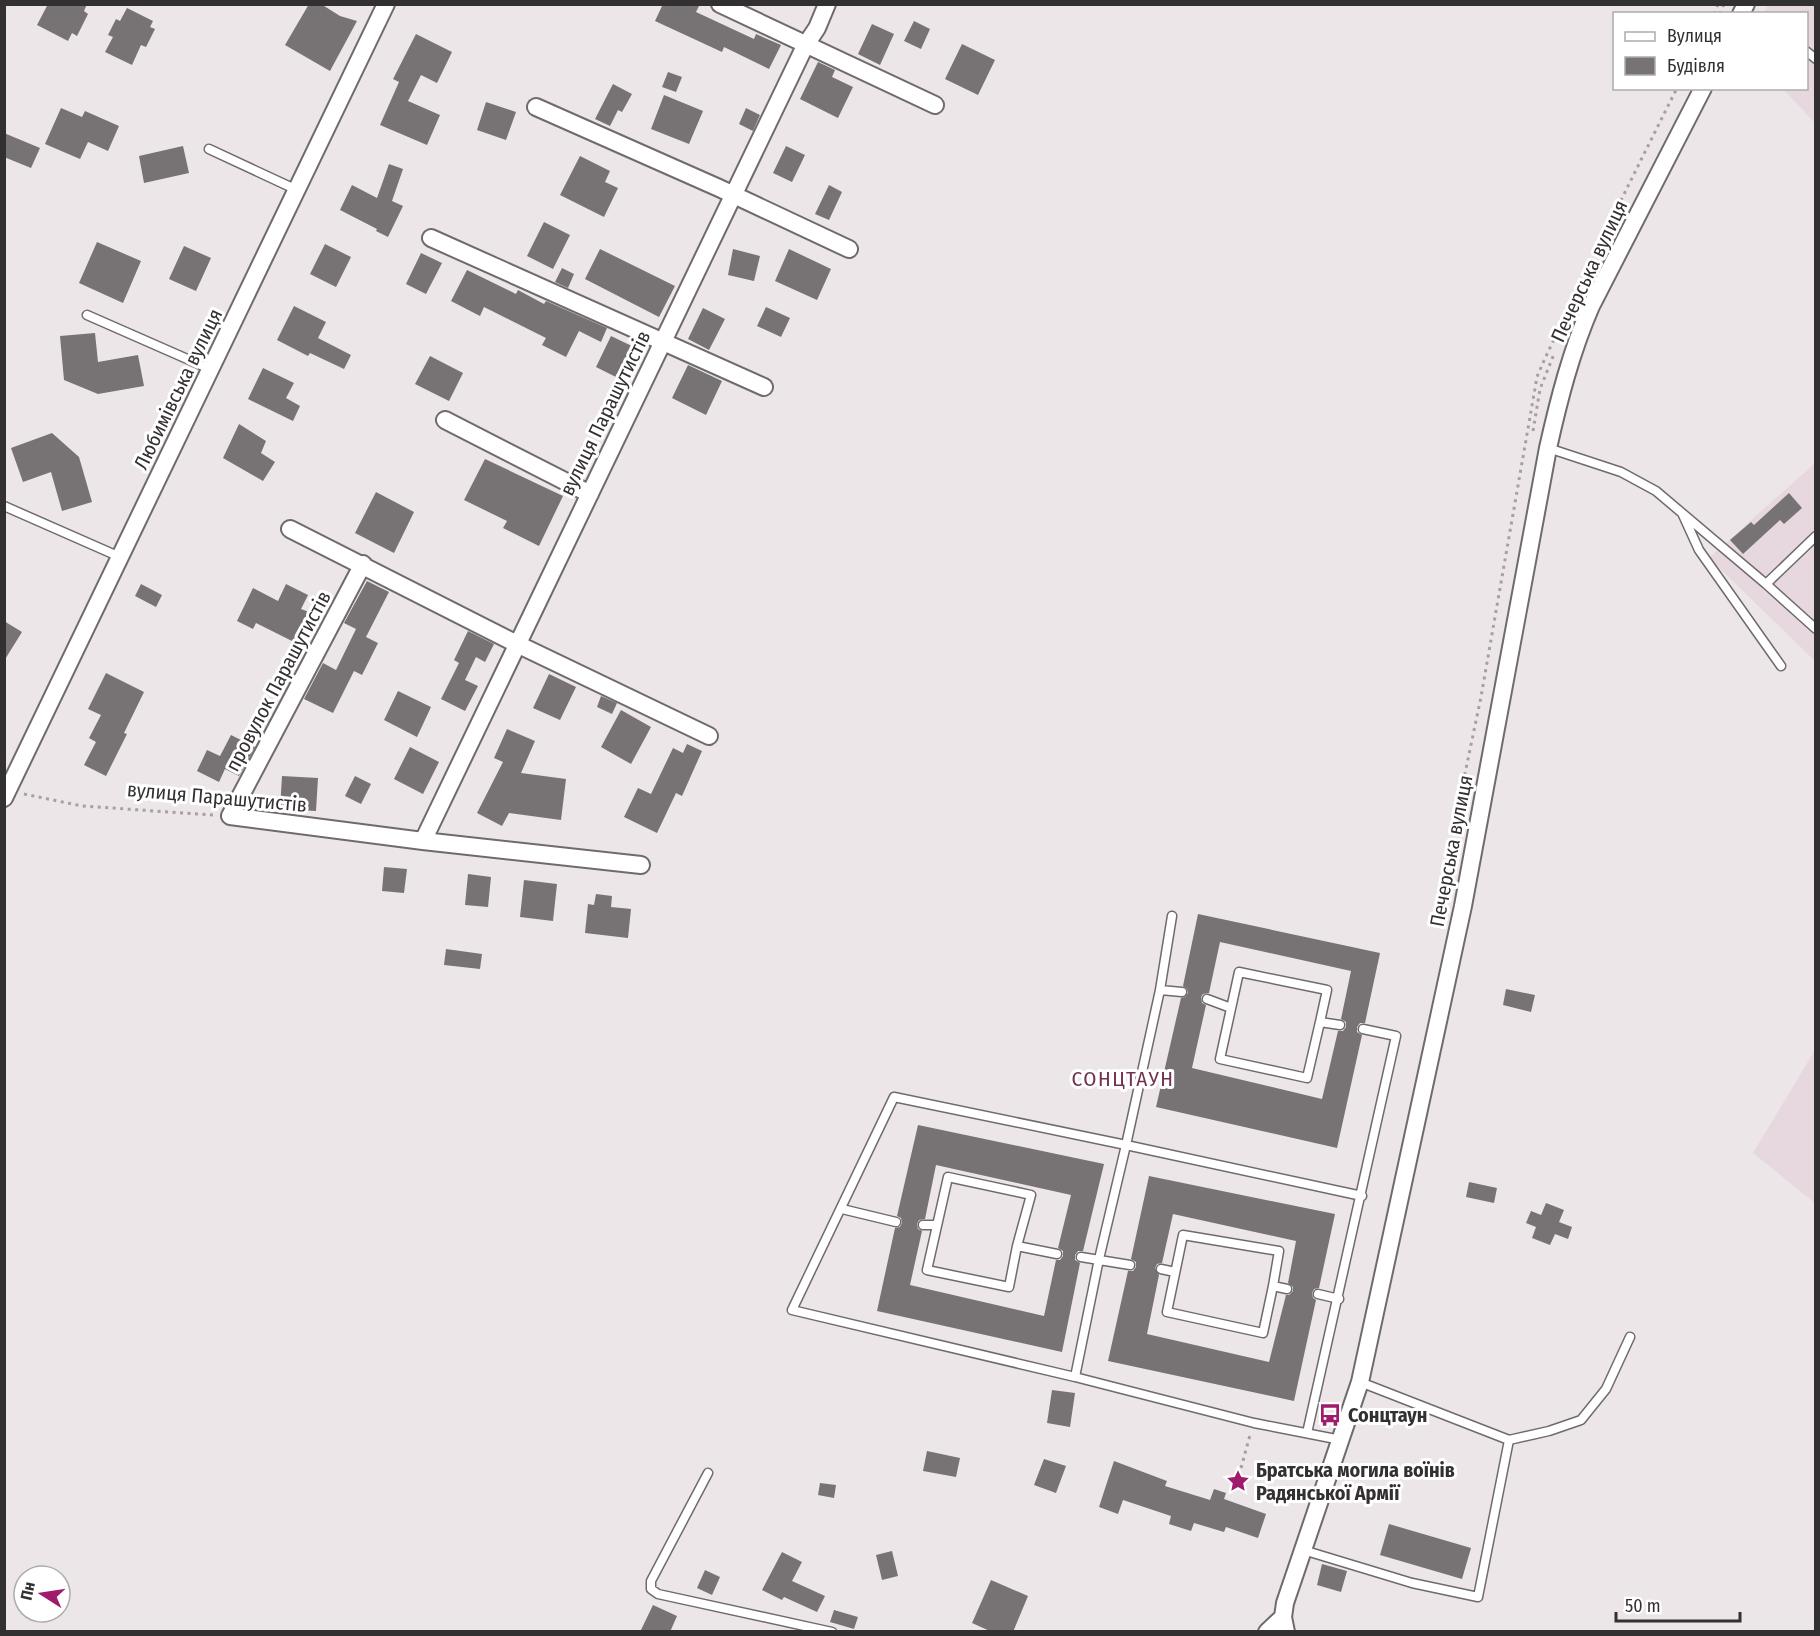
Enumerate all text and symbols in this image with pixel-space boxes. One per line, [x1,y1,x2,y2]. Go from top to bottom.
legend [1613,12,1808,90]
text: Вулиця [1667,25,1722,47]
text: Будівля [1667,55,1725,77]
street label: Печерська вулиця [1546,196,1632,346]
street label: Любимівська вулиця [129,305,227,473]
street label: вулиця Парашутистів [555,327,655,499]
street label: провулок Парашутистів [220,587,336,775]
street label: Печерська вулиця [1425,773,1477,929]
street label: вулиця Парашутистів [126,777,308,817]
district label: СОНЦТАУН [1072,1066,1174,1092]
bus stop icon: Сонцтаун [1317,1402,1343,1428]
place label: Сонцтаун [1348,1403,1427,1427]
place label: Братська могила воїнів Радянської Армії [1256,1458,1455,1505]
place icon: Братська могила воїнів Радянської Армії [1225,1468,1251,1494]
north arrow [12,1564,72,1624]
text: Пн [17,1580,39,1602]
scale bar [1616,1585,1740,1623]
text: 50 m [1625,1595,1661,1617]

